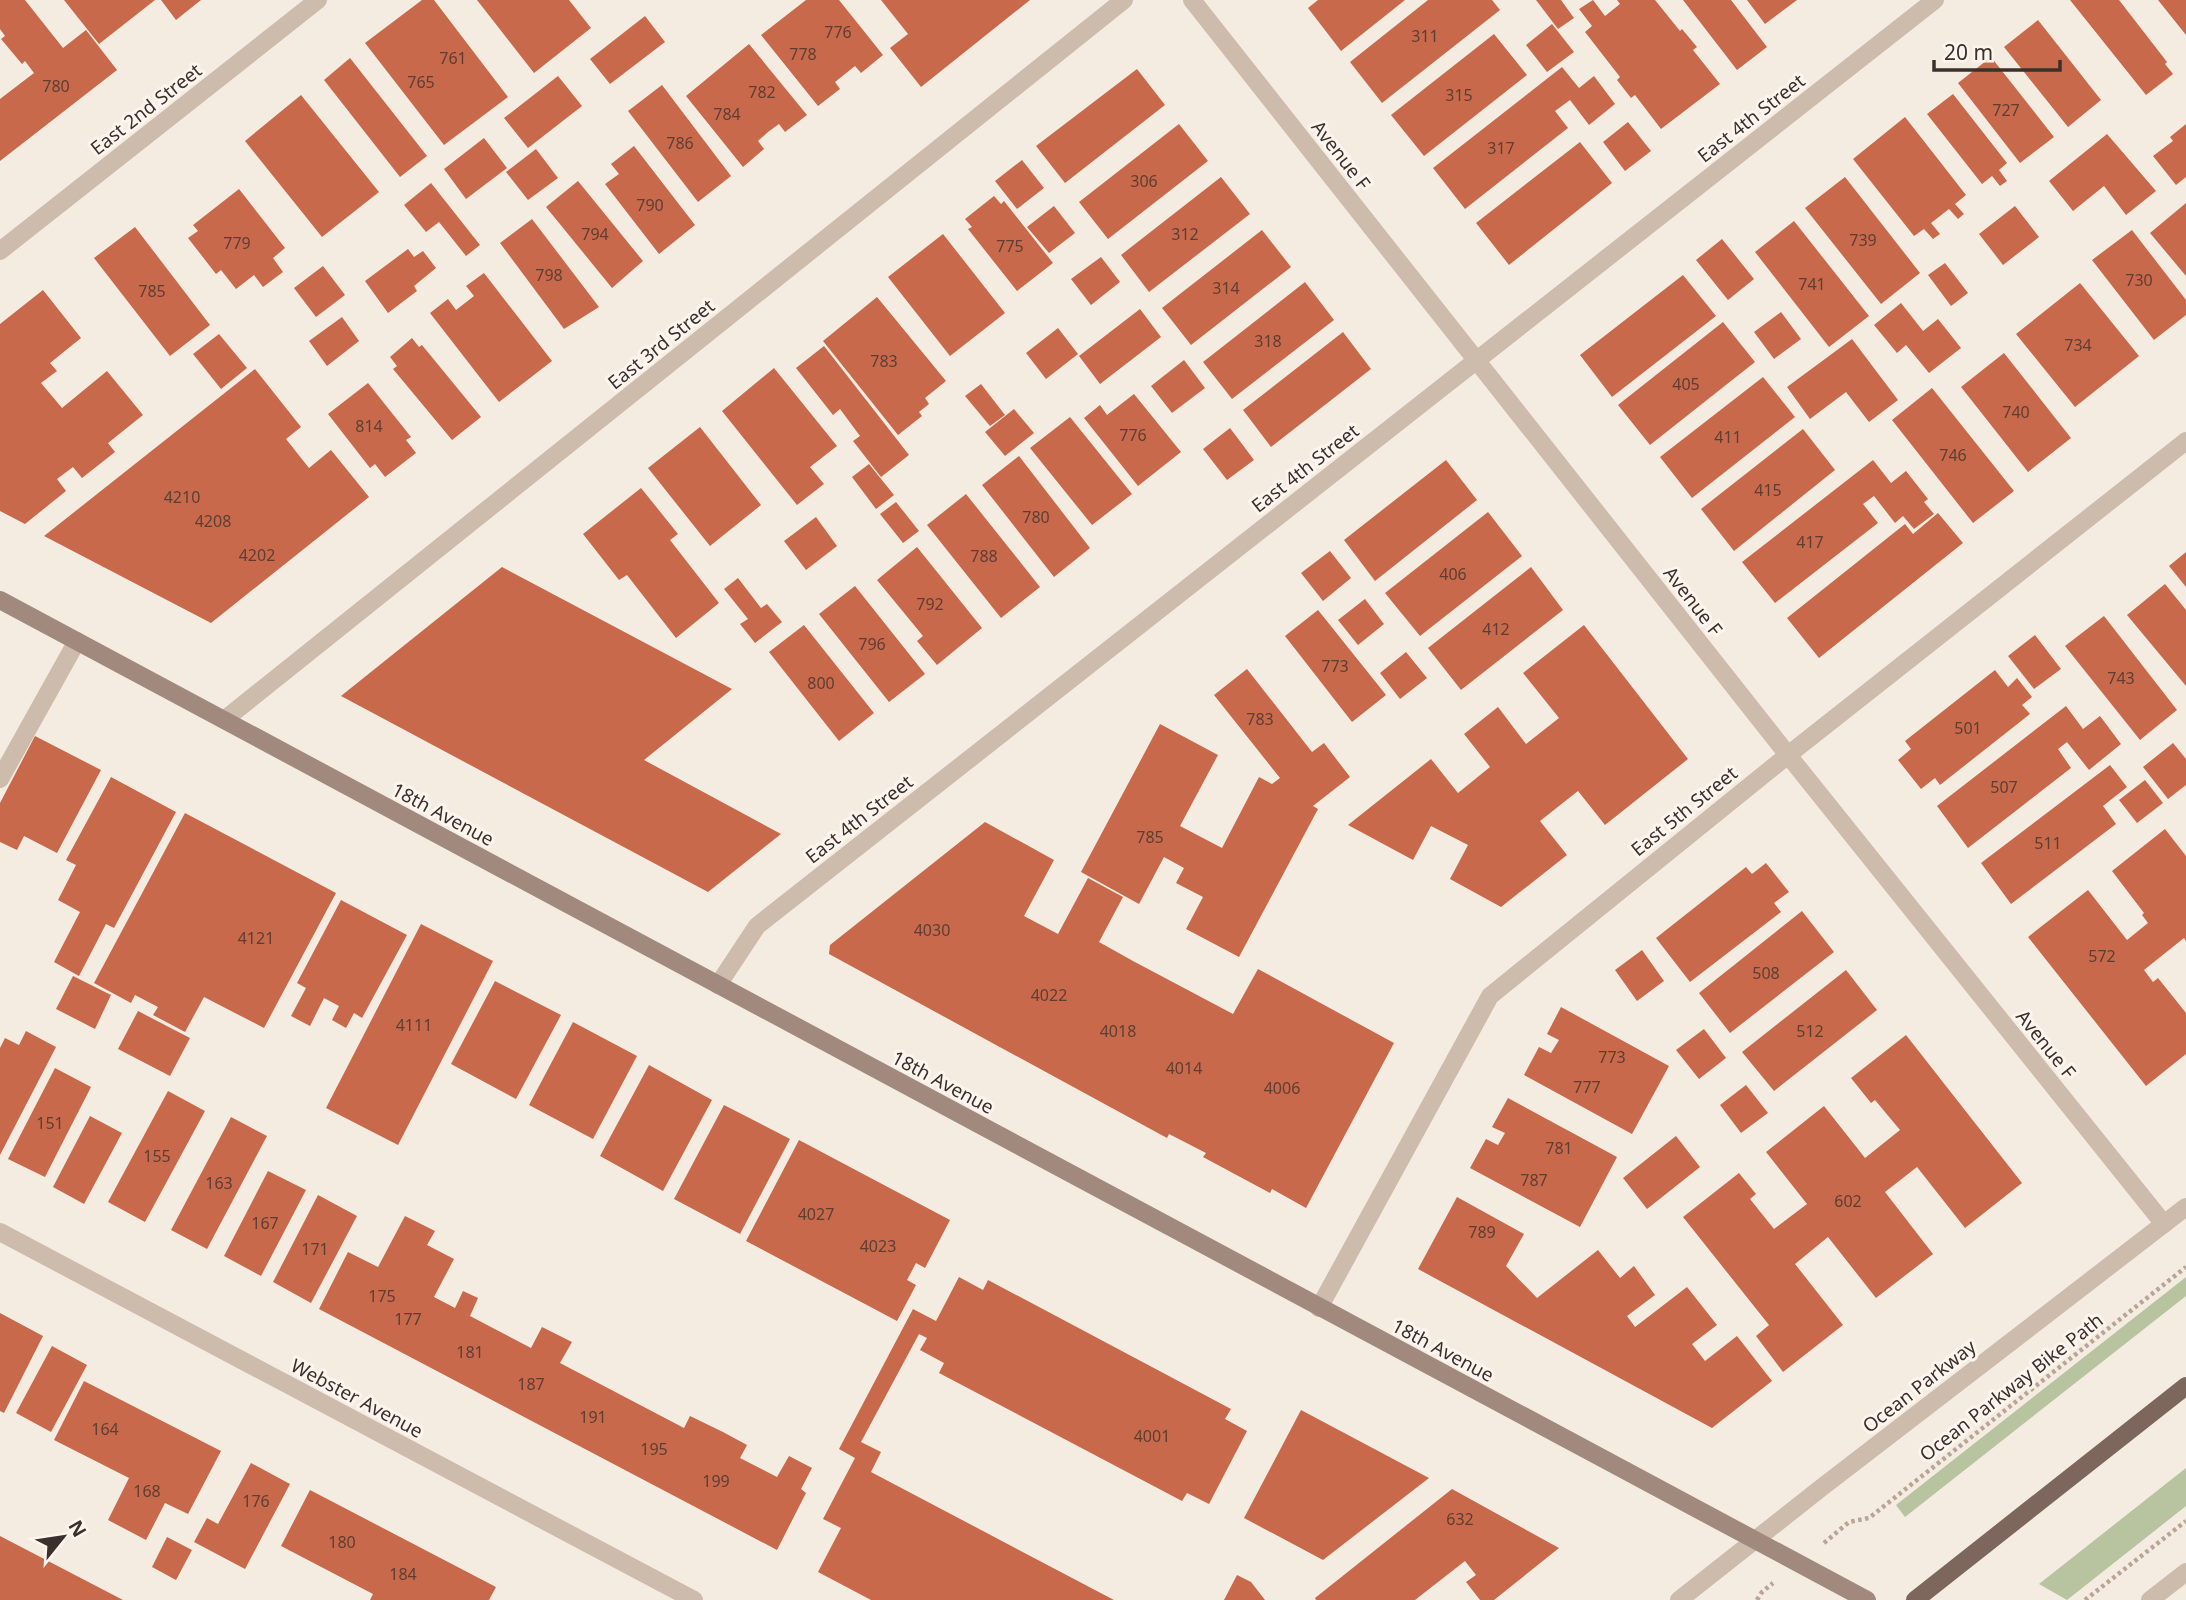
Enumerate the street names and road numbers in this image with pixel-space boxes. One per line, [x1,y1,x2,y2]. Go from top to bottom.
street label: East 2nd Street [85,57,207,161]
street label: East 4th Street [1692,68,1810,168]
street label: Avenue F [1306,115,1376,195]
street label: East 3rd Street [602,293,720,395]
street label: East 4th Street [1246,418,1364,518]
street label: Avenue F [1658,561,1728,641]
street label: East 5th Street [1625,760,1743,862]
street label: East 4th Street [800,769,918,869]
street label: 18th Avenue [387,776,499,852]
street label: Avenue F [2010,1004,2082,1084]
street label: 18th Avenue [887,1044,999,1120]
street label: Ocean Parkway Bike Path [1914,1307,2108,1467]
street label: 18th Avenue [1387,1312,1499,1388]
street label: Ocean Parkway [1857,1333,1981,1439]
street label: Webster Avenue [286,1352,428,1444]

